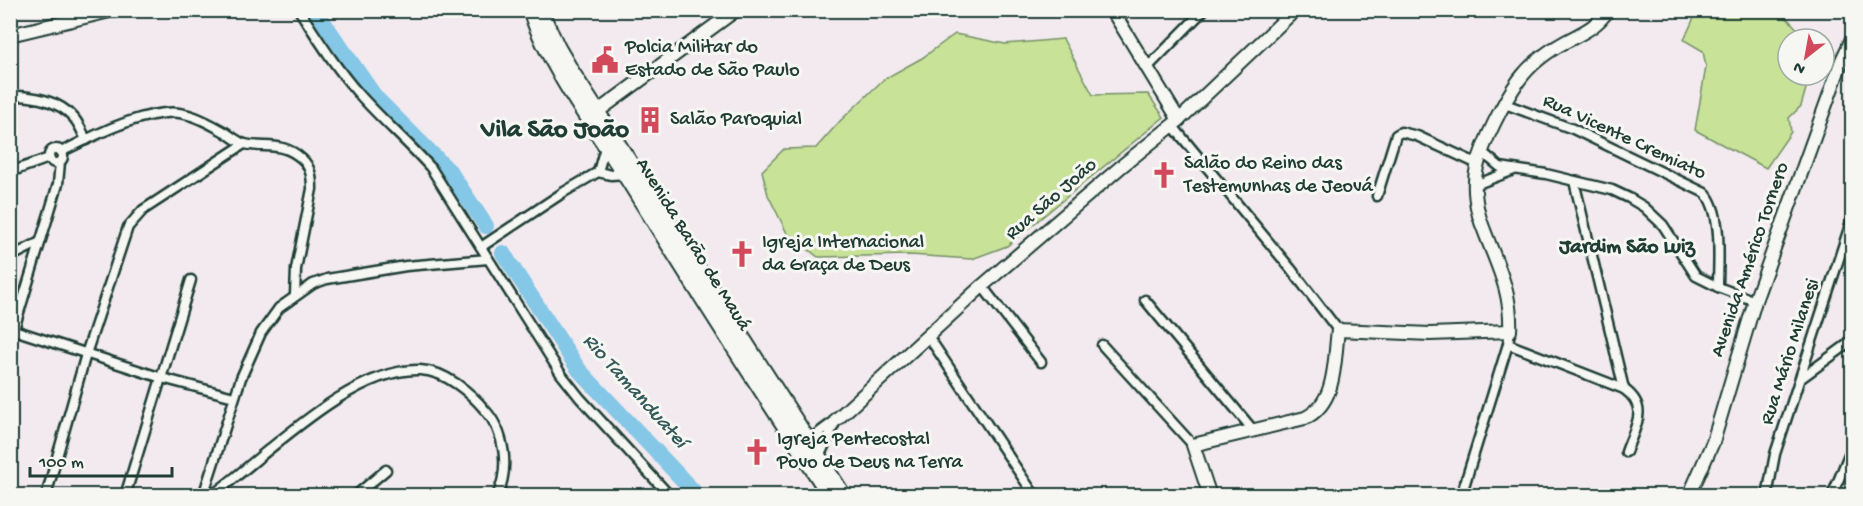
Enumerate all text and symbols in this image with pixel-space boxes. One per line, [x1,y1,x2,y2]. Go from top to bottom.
north arrow [1776,27,1836,87]
place label: Polcia Militar do Estado de São Paulo [624,37,800,83]
public building icon: Polcia Militar do Estado de São Paulo [590,45,620,75]
text: N [1790,56,1809,78]
street label: Rua Vicente Cremiato [1539,90,1709,186]
building icon: Salão Paroquial [635,105,665,135]
place label: Salão Paroquial [670,109,802,132]
district label: Vila São João [480,116,629,147]
place label: Salão do Reino das Testemunhas de Jeová [1183,153,1374,199]
street label: Avenida Barão de Mauá [629,154,755,336]
street label: Rua São João [1002,154,1102,246]
church icon: Salão do Reino das Testemunhas de Jeová [1149,160,1179,190]
street label: Avenida Américo Tornero [1707,160,1795,360]
place label: Igreja Internacional da Graça de Deus [762,232,924,278]
district label: Jardim São Luiz [1558,236,1697,261]
church icon: Igreja Internacional da Graça de Deus [727,239,757,269]
street label: Rua Mário Milanesi [1757,276,1825,428]
water label: Rio Tamanduateí [576,330,695,458]
place label: Igreja Pentecostal Povo de Deus na Terra [776,429,963,475]
church icon: Igreja Pentecostal Povo de Deus na Terra [742,437,772,467]
scale bar [30,440,172,478]
text: 100 m [38,453,84,474]

